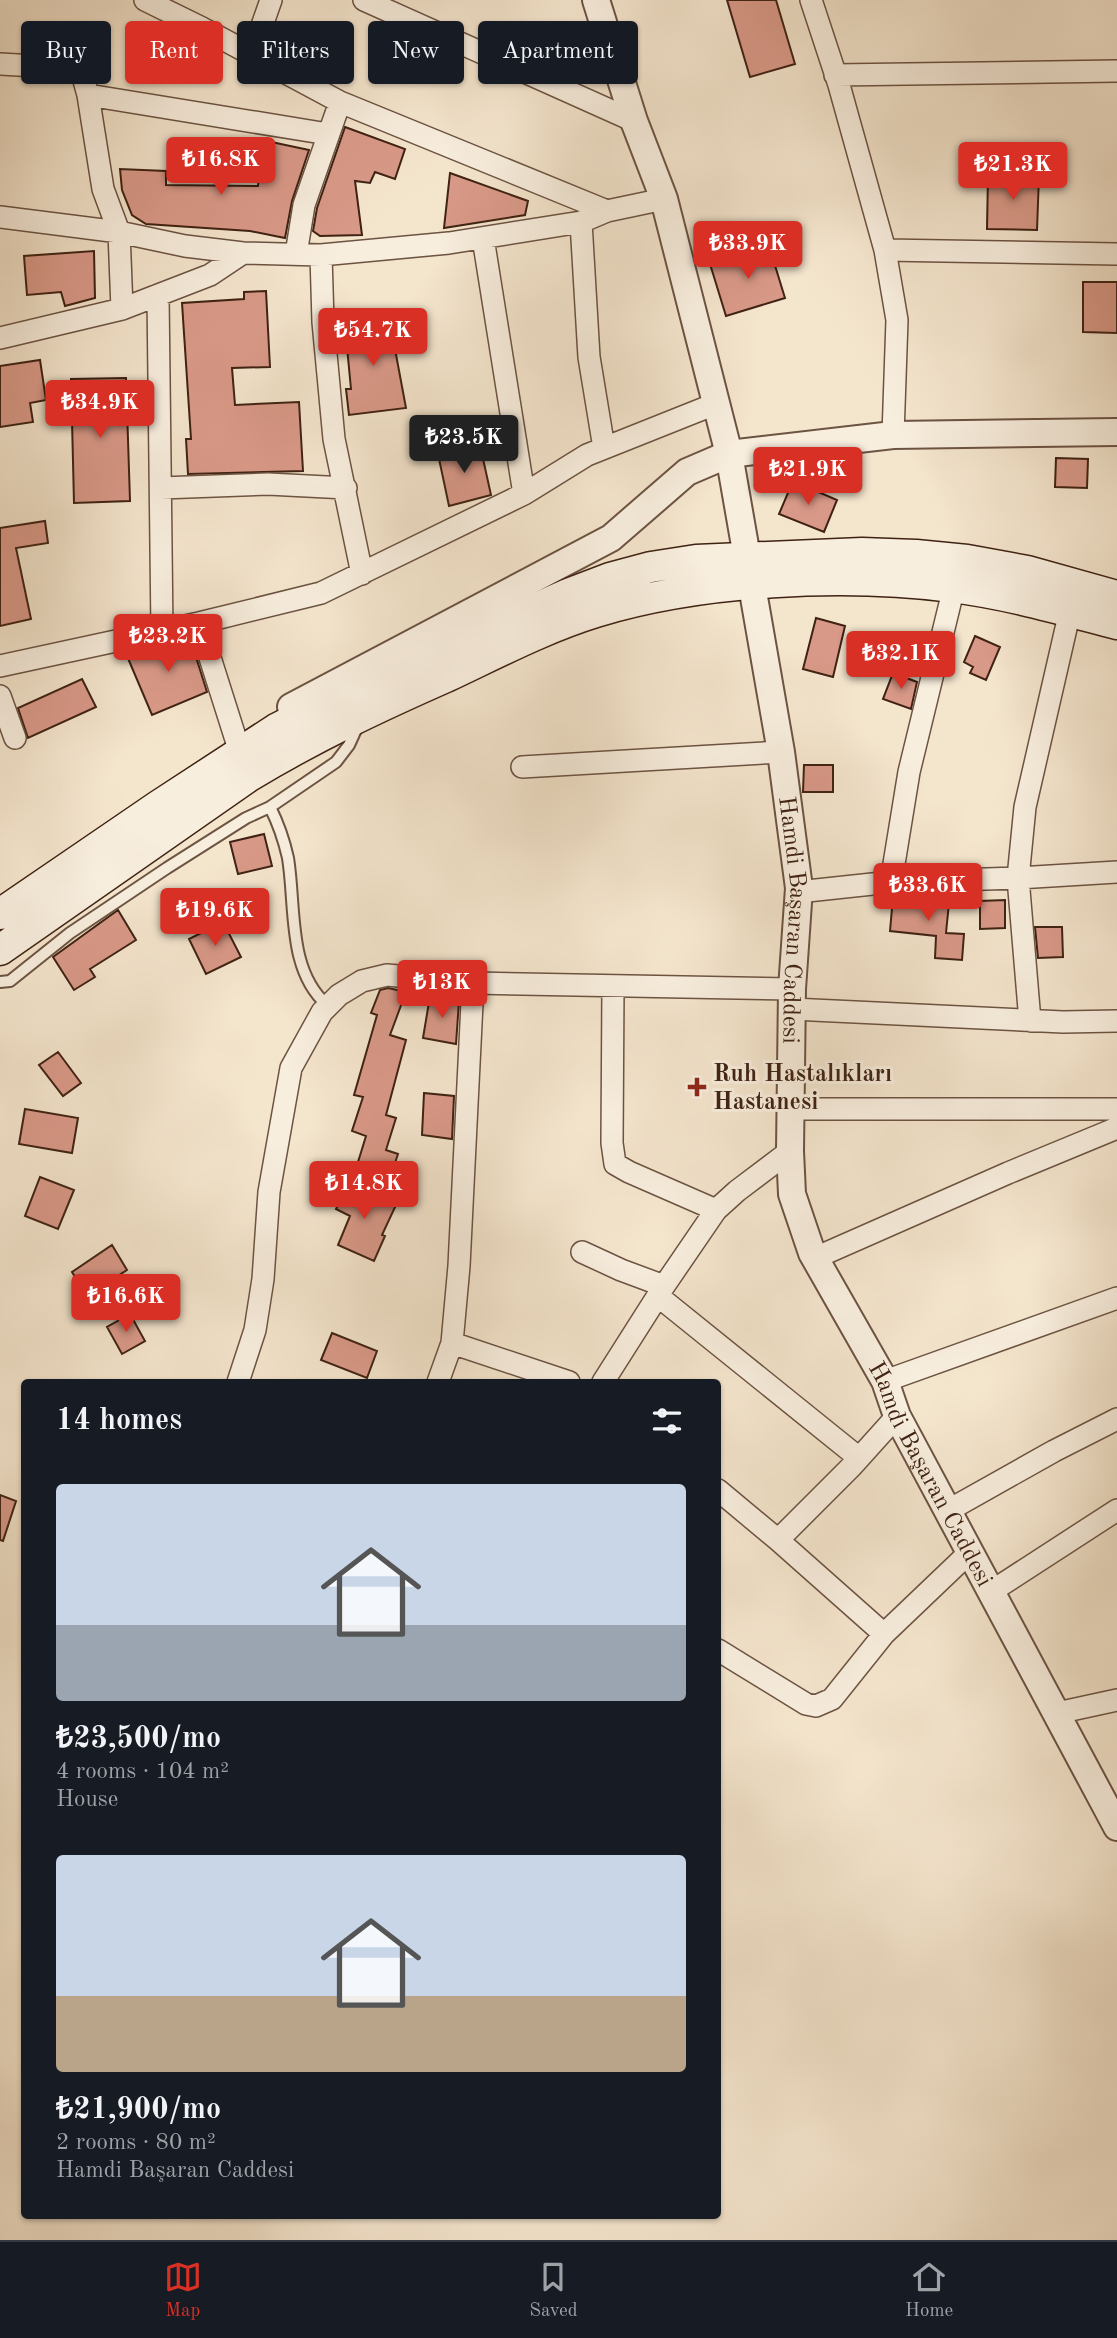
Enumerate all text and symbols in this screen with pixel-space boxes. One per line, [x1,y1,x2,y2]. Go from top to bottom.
chip: Buy [21,21,111,84]
chip: Rent [125,21,223,84]
chip: Filters [237,21,354,84]
chip: New [368,21,464,84]
chip: Apartment [478,21,638,84]
pin: ₺16.8K [164,138,278,197]
pin: ₺21.3K [956,142,1070,202]
text: ₺16.8K [182,148,260,171]
text: ₺21.3K [974,153,1052,176]
pin: ₺33.9K [691,222,805,281]
text: ₺33.9K [709,232,787,255]
pin: ₺54.7K [316,308,430,368]
text: ₺54.7K [334,319,412,342]
pin: ₺34.9K [43,380,157,440]
text: ₺34.9K [61,391,139,414]
pin: ₺23.5K [407,416,521,475]
text: ₺23.5K [425,426,503,449]
pin: ₺21.9K [751,448,865,507]
text: ₺21.9K [769,458,847,481]
pin: ₺23.2K [111,614,225,674]
text: ₺23.2K [129,625,207,648]
pin: ₺32.1K [844,632,958,691]
text: ₺32.1K [862,642,940,665]
street label: Hamdi Başaran Caddesi [773,795,809,1044]
pin: ₺33.6K [871,864,985,923]
text: ₺33.6K [889,874,967,897]
pin: ₺19.6K [158,888,272,948]
text: ₺19.6K [176,899,254,922]
pin: ₺13K [401,960,483,1020]
text: ₺13K [413,971,471,994]
place label: Ruh Hastalıkları Hastanesi [713,1063,892,1115]
marker: Ruh Hastalıkları Hastanesi [687,1077,707,1097]
pin: ₺14.8K [307,1162,421,1221]
text: ₺14.8K [325,1172,403,1195]
pin: ₺16.6K [69,1274,183,1334]
text: ₺16.6K [87,1285,165,1308]
street label: Hamdi Başaran Caddesi [863,1358,996,1591]
icon: filters [648,1402,686,1440]
text: 14 homes [56,1406,182,1436]
icon: home [308,1529,434,1655]
text: ₺23,500/mo [56,1724,221,1754]
text: 4 rooms · 104 m² [56,1760,229,1783]
text: House [56,1788,118,1811]
icon: home [308,1900,434,2026]
text: ₺21,900/mo [56,2095,221,2125]
text: 2 rooms · 80 m² [56,2131,216,2154]
text: Hamdi Başaran Caddesi [56,2159,294,2182]
tab: Map [164,2258,202,2323]
tab: Saved [529,2258,578,2323]
tab: Home [905,2258,953,2323]

